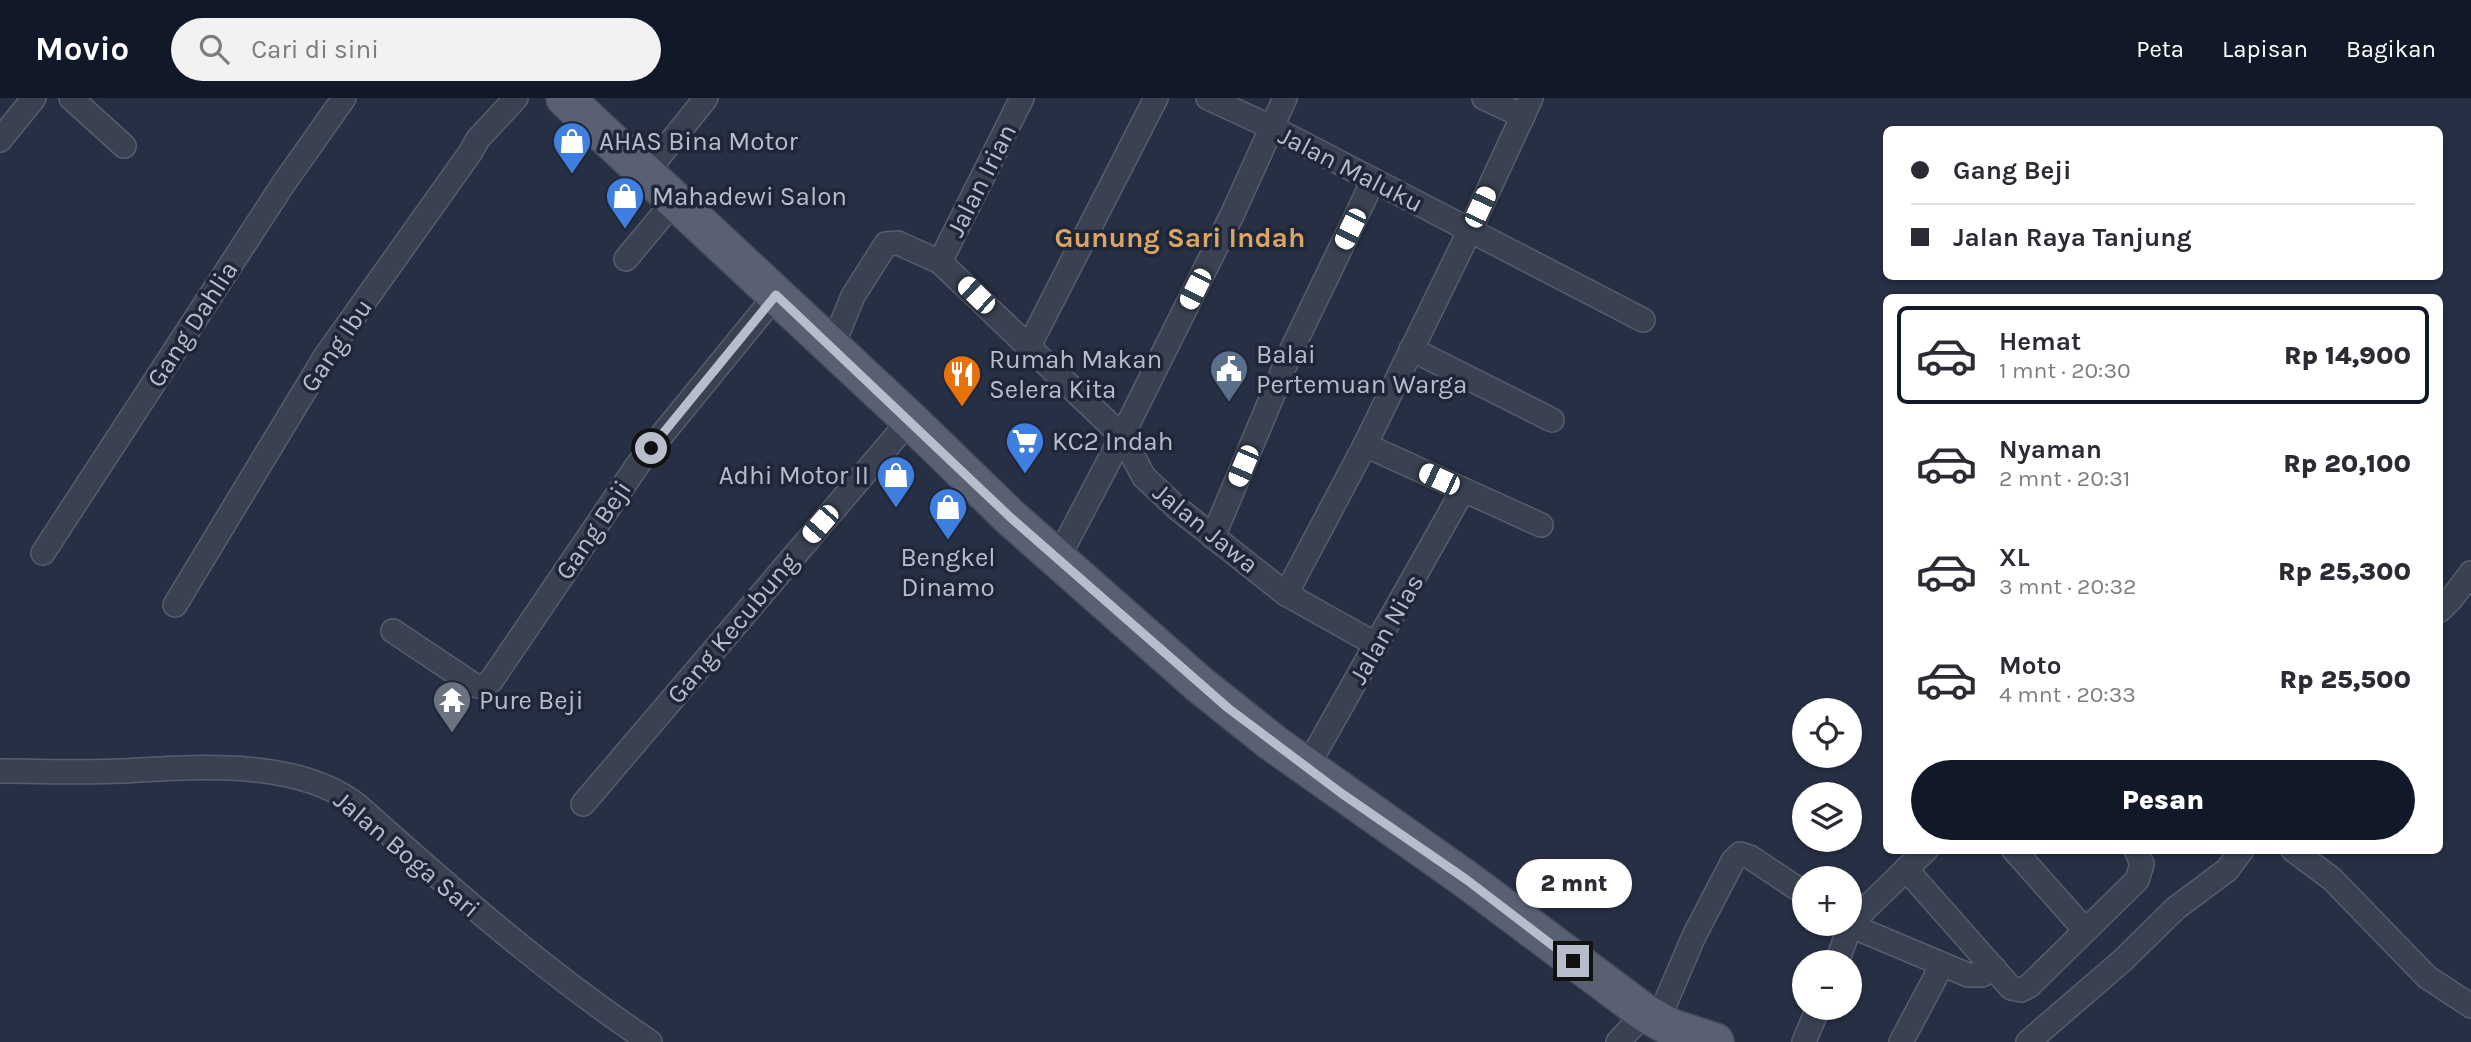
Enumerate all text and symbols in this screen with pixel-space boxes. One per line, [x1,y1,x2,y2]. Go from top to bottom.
search box [171,18,661,81]
text: Movio [35,30,129,68]
icon: search [195,30,233,68]
text: Cari di sini [251,34,379,65]
text: Peta [2136,35,2184,63]
text: Lapisan [2222,35,2308,63]
text: Bagikan [2346,35,2436,63]
street label: Jalan Irian [940,119,1023,242]
shop icon: AHAS Bina Motor [551,120,593,175]
street label: Jalan Maluku [1273,120,1428,219]
place label: AHAS Bina Motor [599,126,798,157]
text: Gang Beji [1953,155,2072,186]
shop icon: Mahadewi Salon [604,175,646,230]
place label: Mahadewi Salon [652,181,847,212]
car [1462,184,1499,230]
car [1332,206,1369,252]
district label: Gunung Sari Indah [1055,221,1305,254]
text: Jalan Raya Tanjung [1953,222,2192,253]
street label: Gang Dahlia [140,255,245,393]
car [1177,266,1214,312]
car [954,273,999,317]
street label: Gang Ibu [294,293,379,398]
icon: car [1915,324,1978,387]
text: Hemat [1999,326,2081,357]
place label: Balai Pertemuan Warga [1256,339,1467,400]
text: Rp 14,900 [2284,340,2411,371]
place label: Rumah Makan Selera Kita [989,344,1162,405]
public building icon: Balai Pertemuan Warga [1208,348,1250,403]
restaurant icon: Rumah Makan Selera Kita [941,353,983,408]
text: 1 mnt · 20:30 [1999,357,2131,384]
supermarket icon: KC2 Indah [1004,420,1046,475]
place label: KC2 Indah [1052,426,1173,457]
route start [635,432,667,464]
icon: car [1915,432,1978,495]
text: Nyaman [1999,434,2102,465]
car [1226,443,1261,489]
text: Rp 20,100 [2283,448,2411,479]
shop icon: Adhi Motor II [875,454,917,509]
place label: Adhi Motor II [719,460,869,491]
car [1416,461,1463,497]
text: 2 mnt · 20:31 [1999,465,2130,492]
street label: Gang Beji [549,475,638,586]
street label: Jalan Jawa [1147,477,1264,580]
shop icon: Bengkel Dinamo [927,486,969,541]
car [799,501,842,547]
icon: car [1915,540,1978,603]
place label: Bengkel Dinamo [900,542,996,603]
text: XL [1999,542,2030,573]
street label: Gang Kecubung [660,546,805,710]
text: Rp 25,300 [2278,556,2411,587]
street label: Jalan Nias [1343,569,1430,690]
text: 3 mnt · 20:32 [1999,573,2136,600]
icon: car [1915,648,1978,711]
text: Moto [1999,650,2061,681]
text: Rp 25,500 [2279,664,2411,695]
temple icon: Pure Beji [431,679,473,734]
text: 4 mnt · 20:33 [1999,681,2136,708]
place label: Pure Beji [479,685,583,716]
map controls [1792,698,1862,1020]
button: locate [1792,698,1862,768]
button: Pesan [1911,760,2415,840]
button: layers [1792,782,1862,852]
street label: Jalan Boga Sari [327,784,486,924]
callout: 2 mnt [1515,860,1631,908]
button: + [1792,866,1862,936]
text: 2 mnt [1540,870,1608,897]
route end [1557,945,1589,977]
button: − [1792,950,1862,1020]

